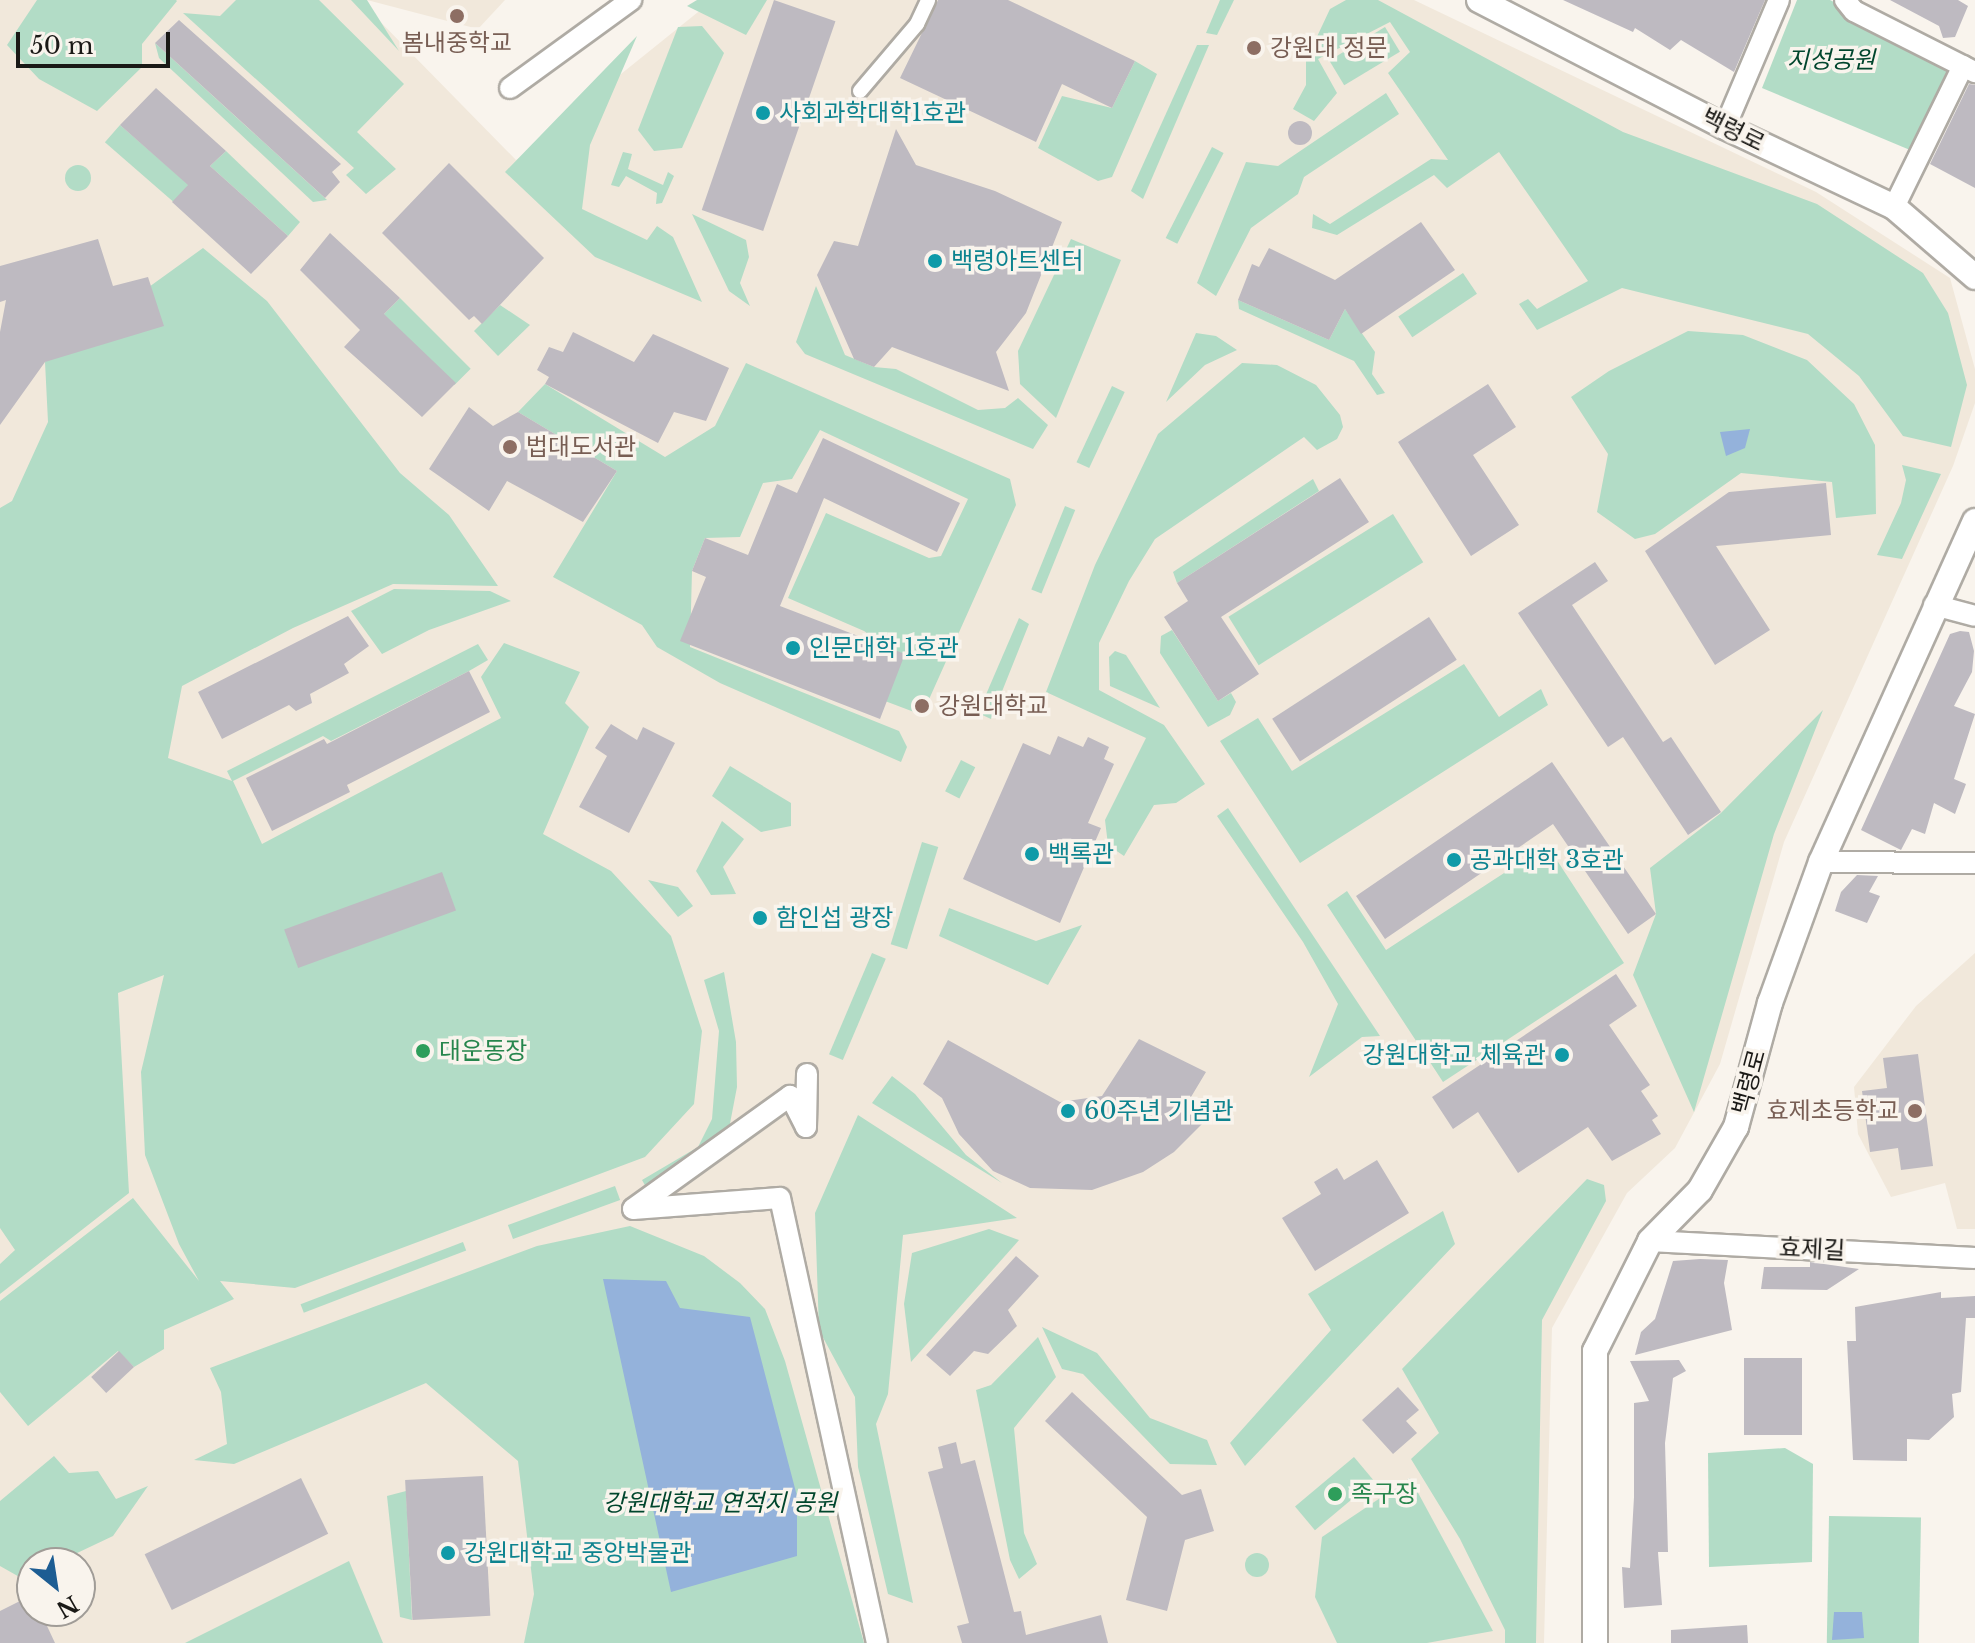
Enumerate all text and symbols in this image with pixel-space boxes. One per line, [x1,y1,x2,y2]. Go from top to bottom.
marker: 봄내중학교 [448,7,466,25]
scale bar [20,16,174,66]
place label: 봄내중학교 [402,29,512,57]
text: 50 m [30,31,93,60]
place label: 강원대 정문 [1270,34,1387,62]
marker: 강원대 정문 [1245,39,1263,57]
park label: 지성공원 [1787,46,1875,74]
place label: 사회과학대학1호관 [779,99,966,127]
street label: 백령로 [1697,103,1769,157]
marker: 사회과학대학1호관 [754,104,772,122]
place label: 백령아트센터 [951,247,1083,275]
marker: 백령아트센터 [926,252,944,270]
place label: 법대도서관 [526,433,636,461]
marker: 법대도서관 [501,438,519,456]
place label: 인문대학 1호관 [809,634,959,662]
marker: 인문대학 1호관 [784,639,802,657]
place label: 강원대학교 [938,692,1048,720]
marker: 강원대학교 [913,697,931,715]
place label: 백록관 [1048,840,1114,868]
marker: 백록관 [1023,845,1041,863]
place label: 공과대학 3호관 [1470,846,1624,874]
marker: 공과대학 3호관 [1445,851,1463,869]
place label: 함인섭 광장 [776,904,893,932]
marker: 함인섭 광장 [751,909,769,927]
place label: 대운동장 [439,1037,527,1065]
place label: 강원대학교 체육관 [1362,1041,1546,1069]
marker: 대운동장 [414,1042,432,1060]
marker: 강원대학교 체육관 [1553,1046,1571,1064]
street label: 백령로 [1727,1046,1771,1118]
place label: 60주년 기념관 [1084,1097,1234,1125]
place label: 효제초등학교 [1767,1097,1899,1125]
marker: 60주년 기념관 [1059,1102,1077,1120]
marker: 효제초등학교 [1906,1102,1924,1120]
street label: 효제길 [1778,1233,1846,1265]
place label: 족구장 [1351,1480,1417,1508]
marker: 족구장 [1326,1485,1344,1503]
park label: 강원대학교 연적지 공원 [603,1489,837,1517]
place label: 강원대학교 중앙박물관 [464,1539,692,1567]
marker: 강원대학교 중앙박물관 [439,1544,457,1562]
north arrow [16,1547,96,1627]
text: N [52,1590,83,1623]

